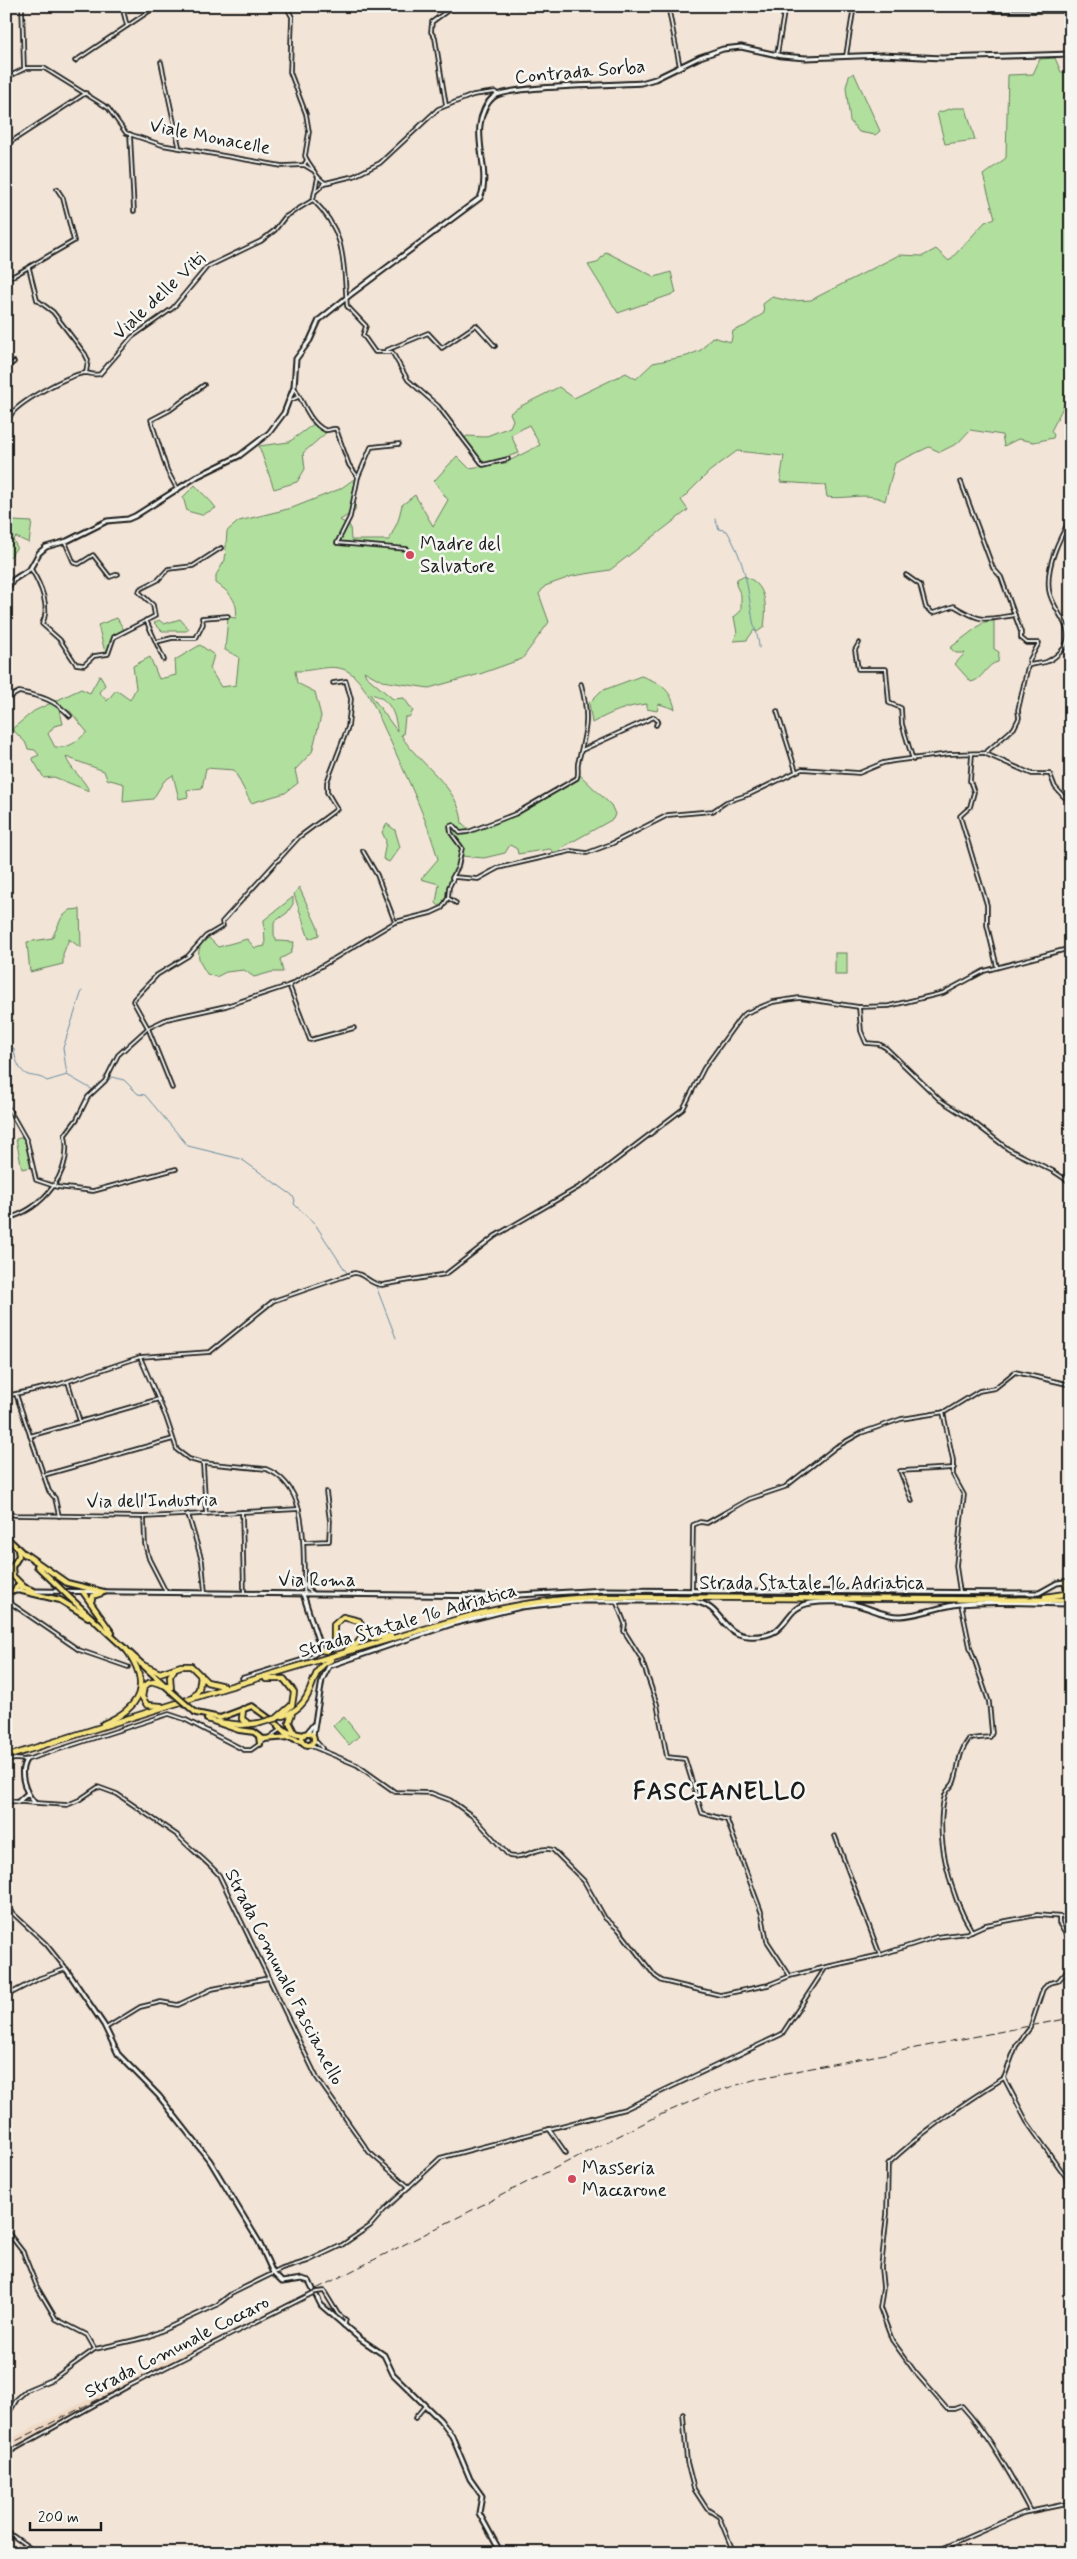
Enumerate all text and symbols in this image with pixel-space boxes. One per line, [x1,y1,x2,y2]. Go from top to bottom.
street label: Contrada Sorba [514,54,646,90]
street label: Viale Monacelle [147,113,273,161]
street label: Viale delle Viti [107,246,211,346]
place label: Madre del Salvatore [420,532,501,579]
marker: Madre del Salvatore [404,549,416,561]
street label: Via dell'Industria [86,1487,218,1515]
street label: Via Roma [278,1568,356,1593]
street label: Strada Statale 16 Adriatica [699,1571,925,1596]
street label: Strada Statale 16 Adriatica [296,1578,520,1664]
district label: FASCIANELLO [633,1777,807,1808]
street label: Strada Comunale Fascianello [218,1865,350,2089]
place label: Masseria Maccarone [582,2156,667,2203]
marker: Masseria Maccarone [566,2173,578,2185]
street label: Strada Comunale Coccaro [80,2290,274,2404]
scale bar [30,2499,101,2531]
text: 200 m [38,2508,79,2528]

